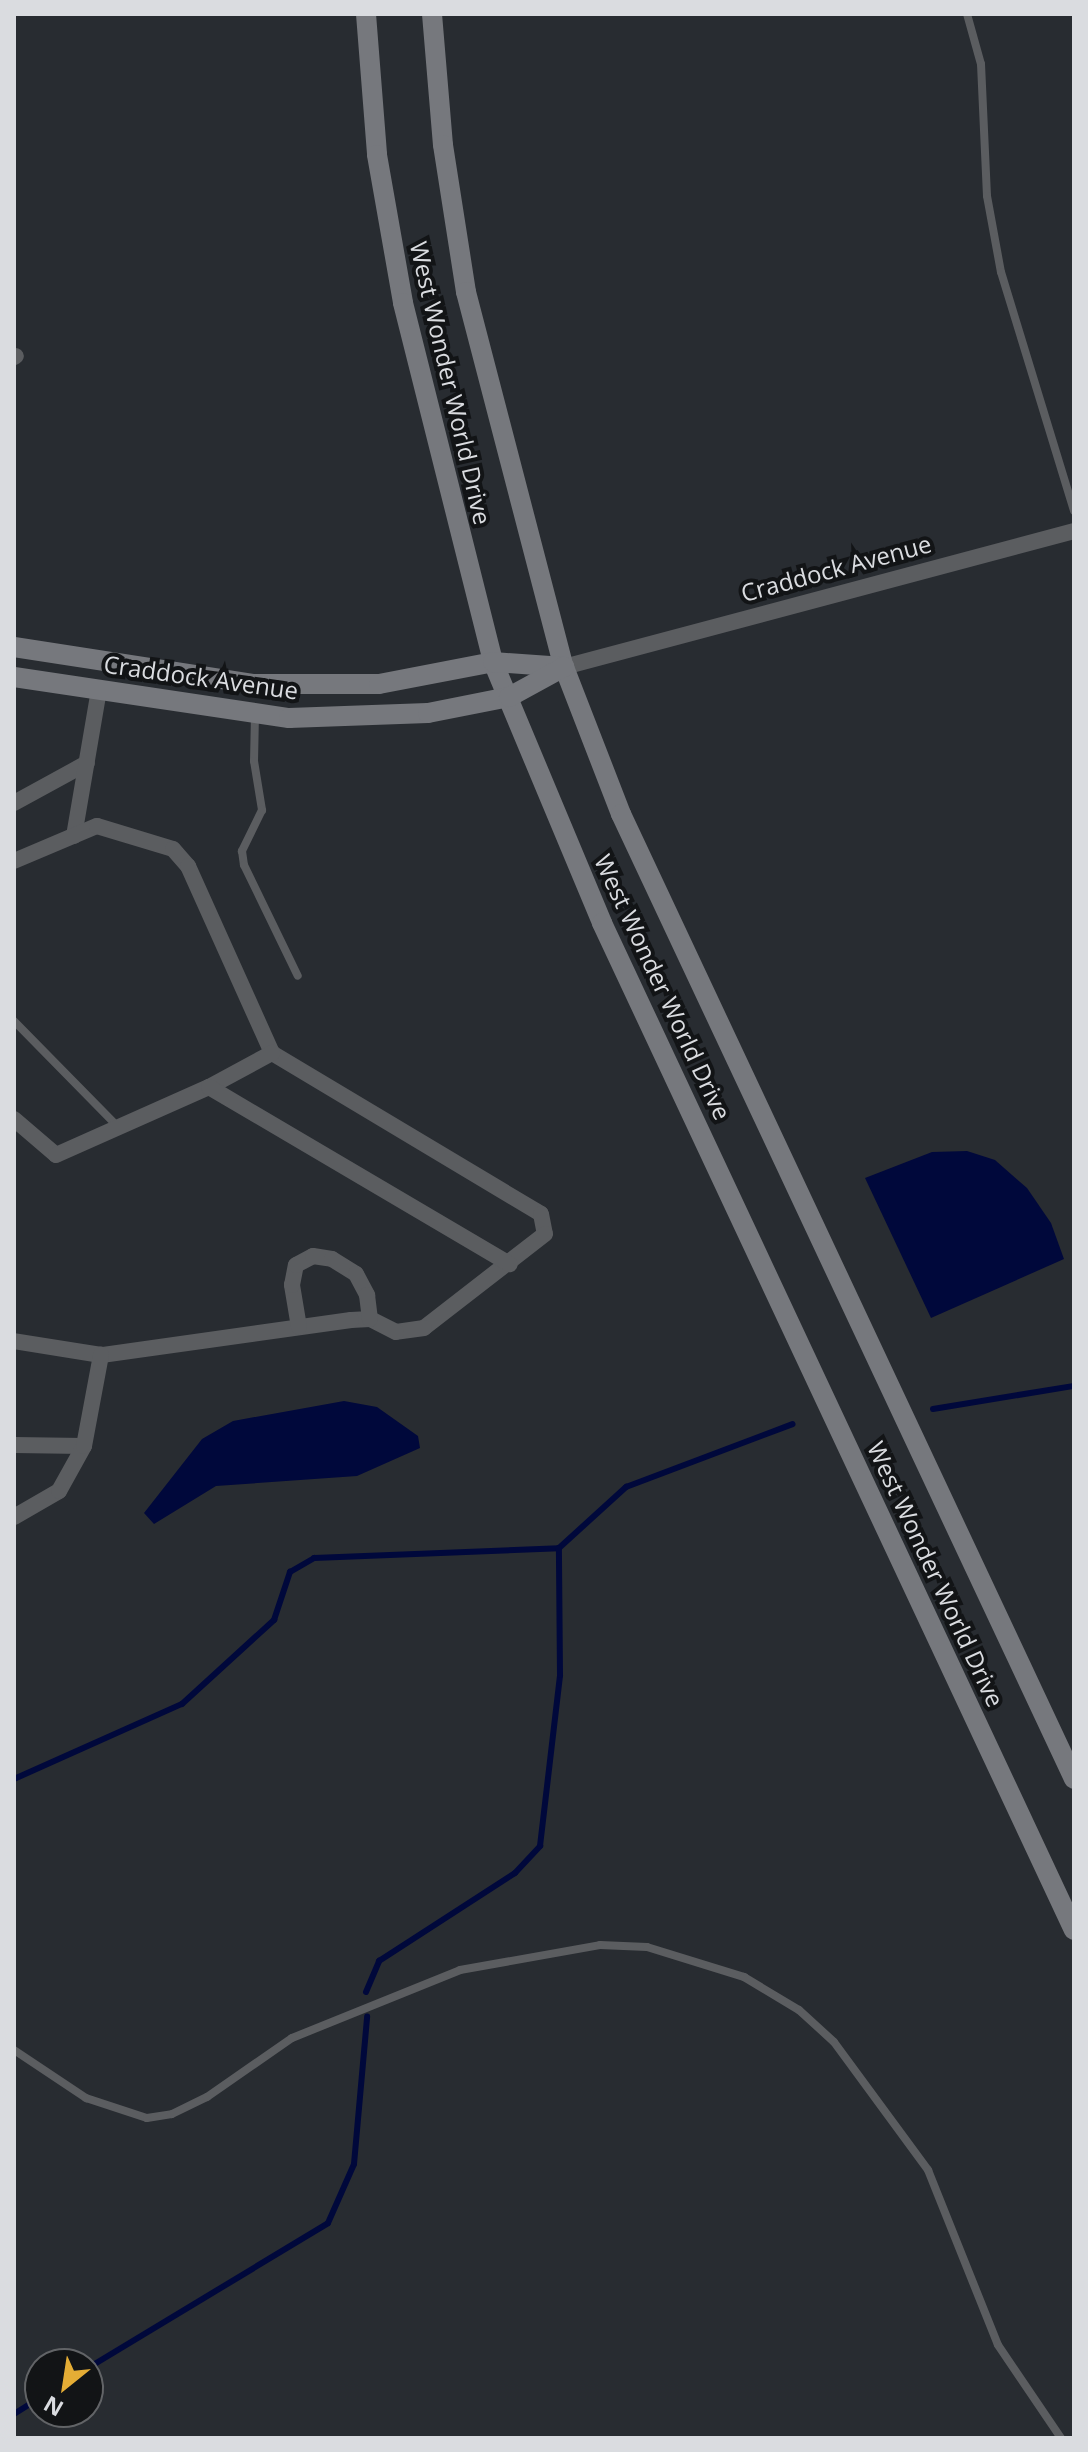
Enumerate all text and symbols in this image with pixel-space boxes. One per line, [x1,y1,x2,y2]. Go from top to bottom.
street label: West Wonder World Drive [404,239,498,527]
street label: Craddock Avenue [738,529,934,607]
street label: Craddock Avenue [102,649,300,705]
street label: West Wonder World Drive [589,850,737,1124]
street label: West Wonder World Drive [862,1437,1010,1711]
north arrow [24,2348,104,2428]
text: N [38,2390,68,2425]

